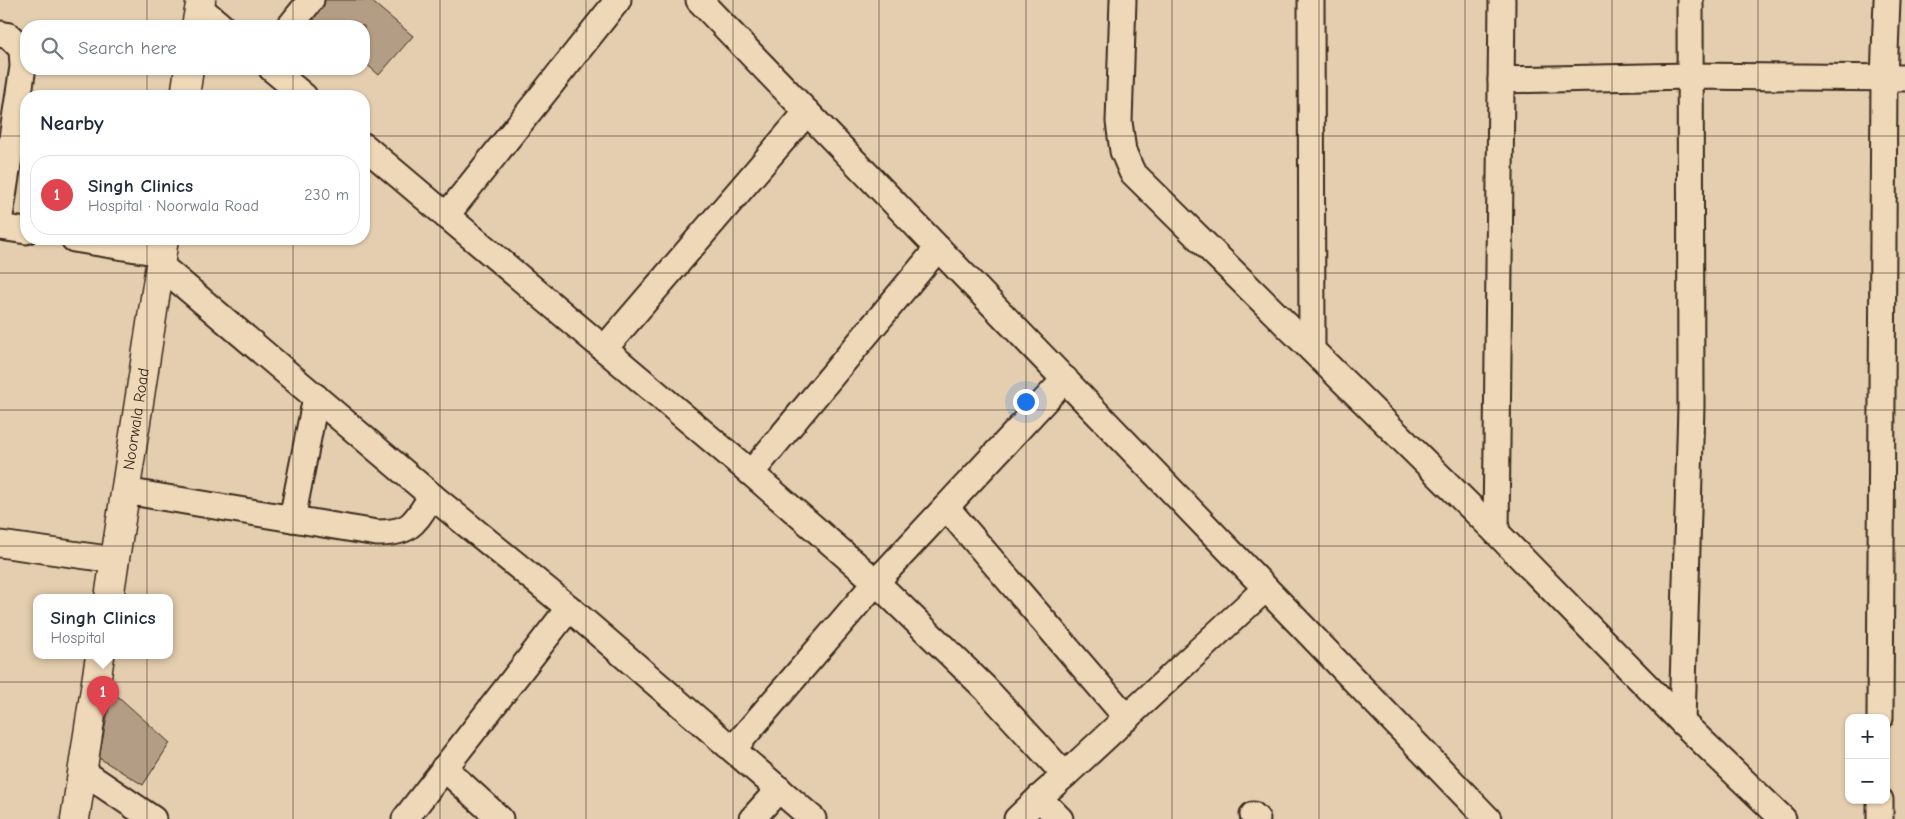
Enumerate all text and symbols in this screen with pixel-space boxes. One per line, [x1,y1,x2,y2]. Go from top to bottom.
search box [20,20,370,75]
icon: search [38,34,66,62]
text: Search here [78,37,177,59]
text: Nearby [40,111,104,135]
text: Singh Clinics [88,175,193,197]
text: 1 [54,186,60,204]
text: 230 m [304,186,349,204]
text: Hospital · Noorwala Road [88,197,259,215]
street label: Noorwala Road [120,367,153,471]
your location [1013,389,1039,415]
popup [33,594,173,659]
text: Singh Clinics [51,607,155,629]
text: Hospital [51,629,105,647]
pin: 1 [87,676,119,717]
map controls [1845,714,1890,804]
button: + [1845,714,1890,759]
button: − [1845,759,1890,804]

